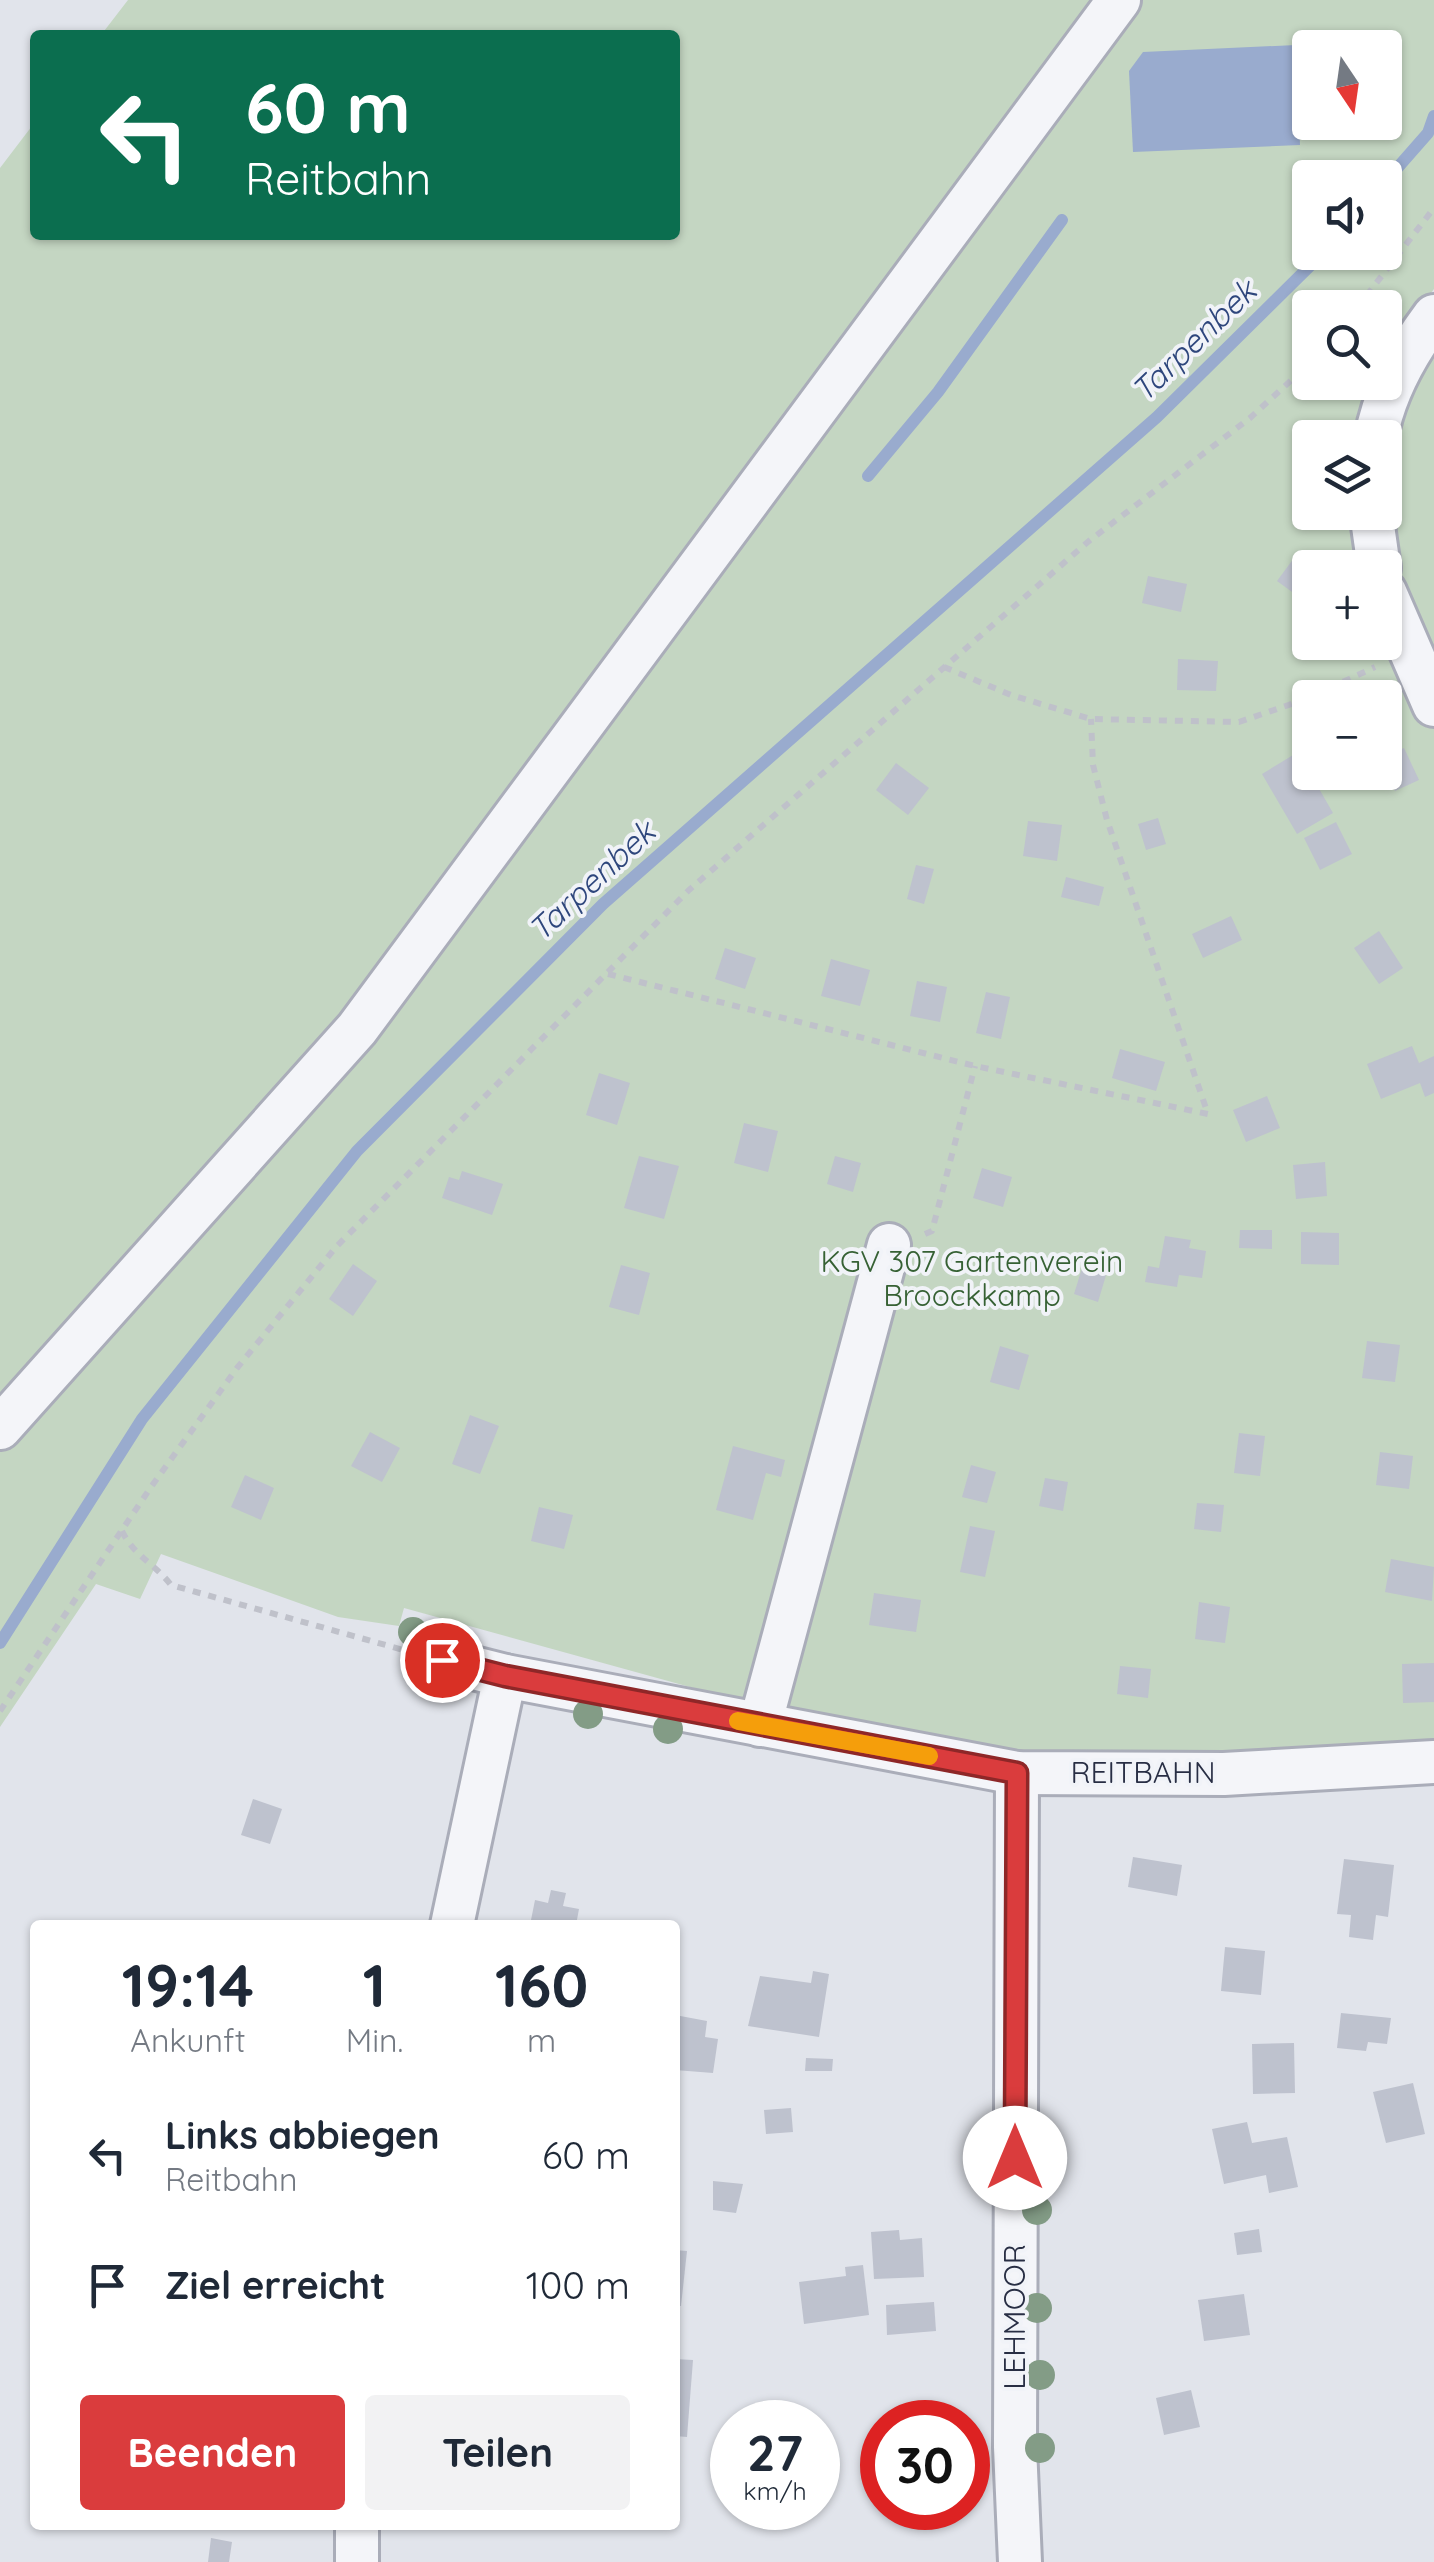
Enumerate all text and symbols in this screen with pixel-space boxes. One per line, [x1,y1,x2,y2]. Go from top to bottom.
north arrow [1292,30,1402,140]
map controls [1292,30,1402,790]
text: 60 m [245,63,411,151]
icon: left [80,70,210,200]
text: Reitbahn [245,150,431,206]
button: sound [1292,160,1402,270]
water label: Tarpenbek [1122,269,1266,410]
button: search [1292,290,1402,400]
button: layers [1292,420,1402,530]
button: + [1292,550,1402,660]
button: − [1292,680,1402,790]
water label: Tarpenbek [520,810,665,949]
park label: KGV 307 Gartenverein Broockkamp [821,1242,1123,1314]
pin [400,1618,485,1703]
icon: arrive [415,1633,470,1688]
street label: REITBAHN [1070,1753,1216,1791]
text: 19:14 [122,1947,254,2022]
text: 1 [363,1947,386,2022]
text: 160 [495,1947,588,2022]
text: Ankunft [130,2020,246,2060]
text: Min. [346,2020,403,2060]
text: m [527,2020,556,2060]
position arrow [963,2106,1067,2210]
text: Links abbiegen [165,2111,440,2159]
icon: left [80,2128,135,2183]
text: 60 m [542,2131,630,2179]
text: Reitbahn [165,2159,298,2199]
street label: LEHMOOR [995,2244,1033,2390]
icon: arrive [80,2258,135,2313]
text: Ziel erreicht [165,2261,385,2309]
text: 100 m [526,2261,630,2309]
button: Beenden [80,2395,345,2510]
button: Teilen [365,2395,630,2510]
speed limit sign: 30 [860,2400,990,2530]
text: 27 [747,2421,803,2484]
text: km/h [743,2475,807,2506]

